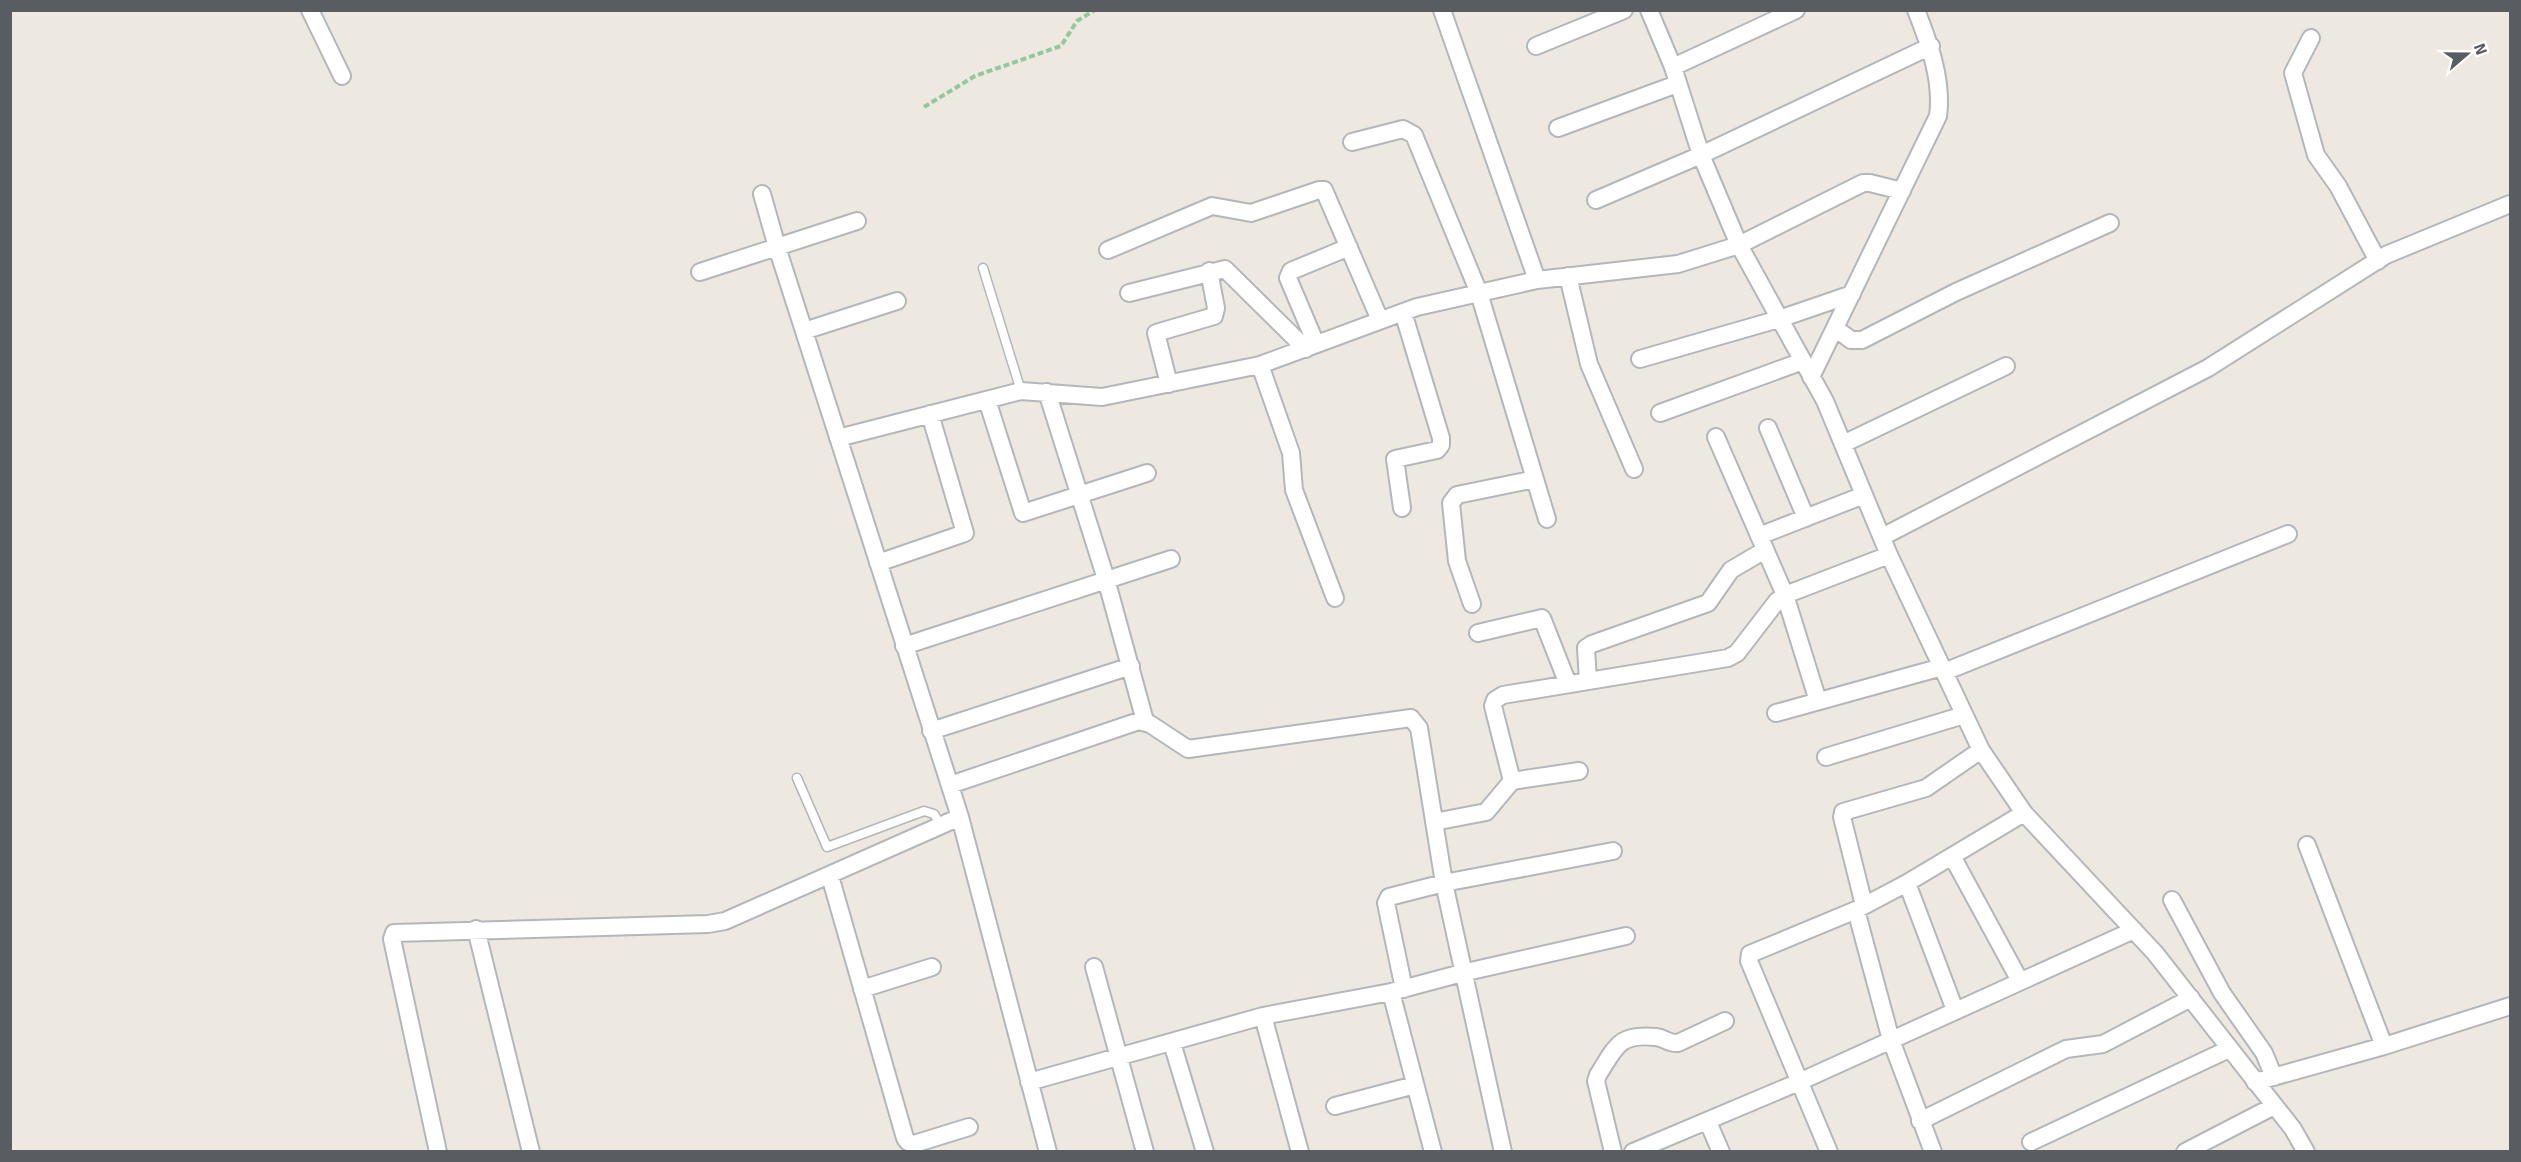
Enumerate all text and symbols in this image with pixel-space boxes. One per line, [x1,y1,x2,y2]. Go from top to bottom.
north arrow [2437,24,2497,84]
text: N [2469,41,2491,58]

